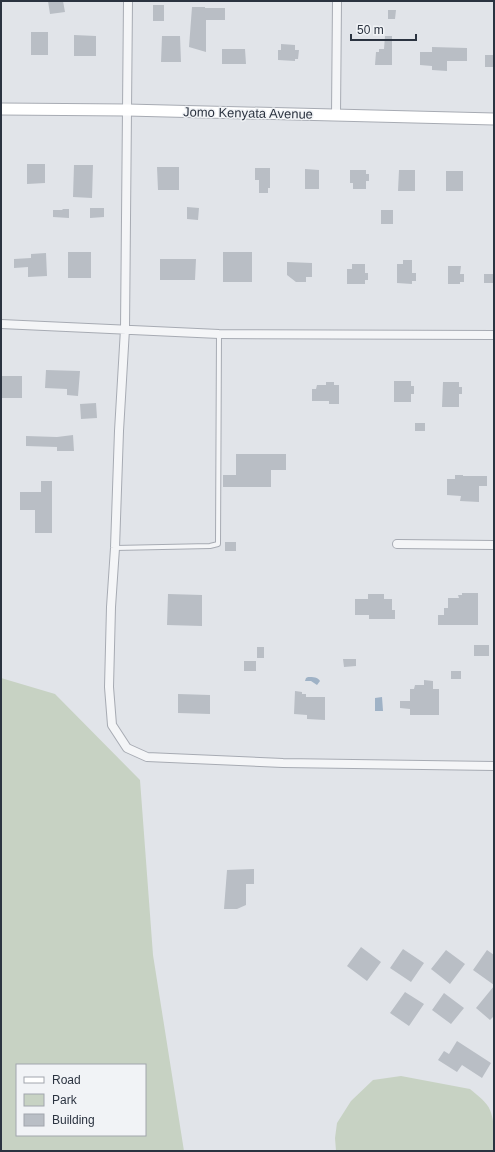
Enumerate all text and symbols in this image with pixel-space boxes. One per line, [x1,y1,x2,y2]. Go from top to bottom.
scale bar [351,16,416,42]
text: 50 m [357,23,384,37]
street label: Jomo Kenyata Avenue [183,104,313,122]
legend [16,1064,146,1136]
text: Road [52,1073,81,1087]
text: Park [52,1093,78,1107]
text: Building [52,1113,95,1127]

